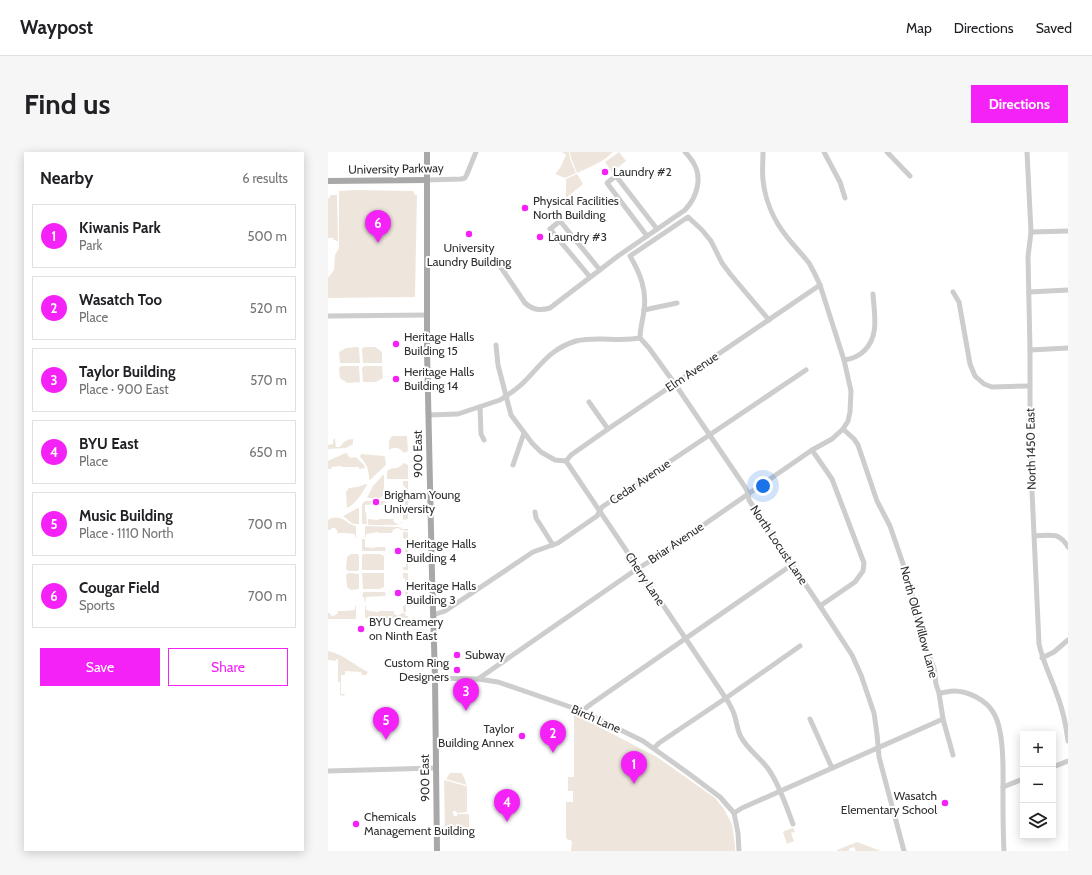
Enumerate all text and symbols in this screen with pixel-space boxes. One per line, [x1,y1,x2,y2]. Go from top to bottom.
text: Waypost [20,16,93,39]
text: Map [906,19,932,37]
text: Directions [954,19,1014,37]
text: Saved [1036,19,1072,37]
button: Directions [971,85,1068,123]
text: Find us [24,87,110,121]
street label: University Parkway [348,160,444,177]
place label: Laundry #2 [613,164,672,179]
marker: Laundry #2 [600,167,610,177]
text: Nearby [40,168,93,188]
text: 6 results [242,170,288,186]
place label: Physical Facilities North Building [533,193,619,222]
marker: Physical Facilities North Building [520,203,530,213]
pin: 6 [365,210,391,243]
text: Kiwanis Park [79,219,161,237]
text: 1 [52,228,56,244]
text: 500 m [247,228,287,244]
marker: University Laundry Building [464,229,474,239]
place label: Laundry #3 [548,229,607,244]
marker: Laundry #3 [535,232,545,242]
text: Park [79,237,102,253]
place label: University Laundry Building [427,240,512,269]
text: Wasatch Too [79,291,162,309]
text: 2 [51,300,57,316]
text: 520 m [250,300,287,316]
text: Place [79,309,108,325]
place label: Heritage Halls Building 15 [404,329,474,358]
marker: Heritage Halls Building 15 [391,339,401,349]
street label: Elm Avenue [662,348,721,395]
text: Taylor Building [79,363,175,381]
place label: Heritage Halls Building 14 [404,364,474,393]
text: 3 [50,372,58,388]
text: 570 m [250,372,287,388]
marker: Heritage Halls Building 14 [391,374,401,384]
text: Place · 900 East [79,381,169,397]
street label: North 1450 East [1022,408,1039,490]
street label: 900 East [410,430,425,478]
text: BYU East [79,435,139,453]
text: 4 [50,444,58,460]
text: 650 m [249,444,287,460]
text: Place [79,453,108,469]
street label: Cedar Avenue [606,456,673,507]
your location [753,476,773,496]
place label: Brigham Young University [384,487,461,516]
marker: Brigham Young University [371,497,381,507]
street label: North Locust Lane [747,502,811,587]
text: Music Building [79,507,173,525]
text: 5 [51,516,57,532]
text: 700 m [248,516,287,532]
street label: Briar Avenue [645,519,706,567]
text: Place · 1110 North [79,525,173,541]
place label: Heritage Halls Building 4 [406,536,476,565]
marker: Heritage Halls Building 4 [393,546,403,556]
street label: Cherry Lane [622,549,669,608]
street label: North Old Willow Lane [897,564,942,679]
place label: Heritage Halls Building 3 [406,578,476,607]
text: Cougar Field [79,579,160,597]
text: 6 [50,588,58,604]
text: 700 m [248,588,287,604]
marker: Heritage Halls Building 3 [393,588,403,598]
text: Sports [79,597,115,613]
place label: BYU Creamery on Ninth East [369,614,443,643]
marker: BYU Creamery on Ninth East [356,624,366,634]
place label: Subway [465,647,505,662]
button: Save [40,648,160,686]
button: Share [168,648,288,686]
marker: Subway [452,650,462,660]
place label: Custom Ring Designers [384,655,450,684]
marker: Custom Ring Designers [452,665,462,675]
pin: 3 [453,678,479,711]
street label: Birch Lane [569,701,623,736]
pin: 5 [373,707,399,740]
pin: 2 [540,720,566,753]
place label: Taylor Building Annex [438,721,514,750]
marker: Taylor Building Annex [517,731,527,741]
map controls [1020,731,1056,839]
button: + [1020,731,1056,767]
pin: 1 [621,751,647,784]
street label: 900 East [417,754,432,802]
button: − [1020,767,1056,803]
place label: Wasatch Elementary School [841,788,937,817]
pin: 4 [494,789,520,822]
marker: Wasatch Elementary School [940,798,950,808]
button: layers [1020,803,1056,839]
place label: Chemicals Management Building [364,809,476,838]
marker: Chemicals Management Building [351,819,361,829]

